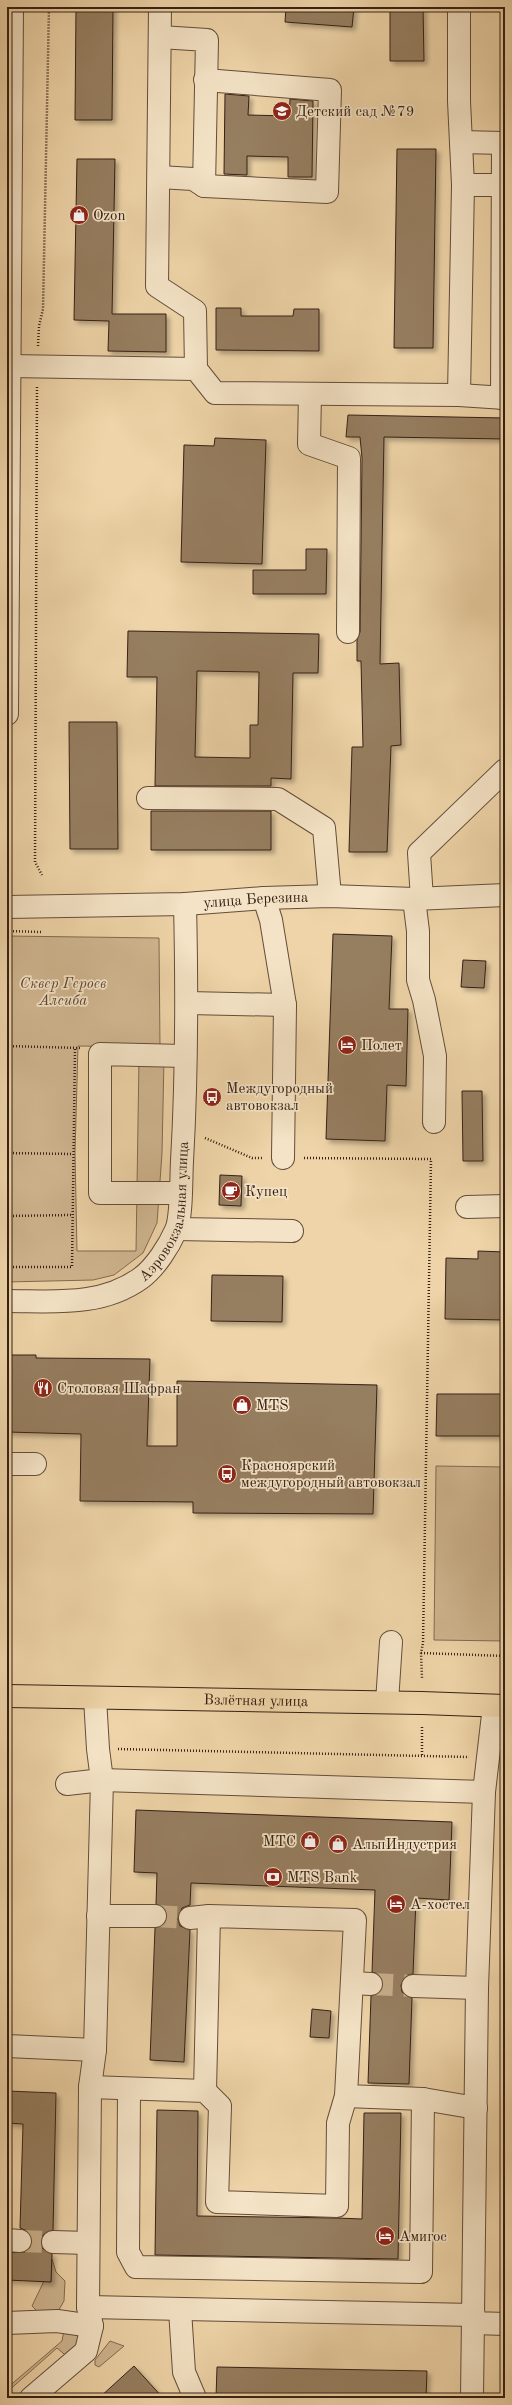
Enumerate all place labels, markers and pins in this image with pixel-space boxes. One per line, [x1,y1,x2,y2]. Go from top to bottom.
school or university icon: Детский сад №79 [271,100,293,122]
place label: Детский сад №79 [296,105,414,120]
shop icon: Ozon [68,204,90,226]
place label: Ozon [93,209,126,224]
hotel icon: Полет [336,1034,358,1056]
place label: Полет [361,1039,402,1054]
place label: Междугородный автовокзал [226,1082,333,1114]
bus stop icon: Междугородный автовокзал [201,1086,223,1108]
cafe icon: Купец [220,1180,242,1202]
place label: Купец [245,1185,288,1200]
restaurant icon: Столовая Шафран [32,1377,54,1399]
place label: Столовая Шафран [57,1382,180,1397]
shop icon: MTS [231,1394,253,1416]
place label: MTS [256,1399,289,1414]
place label: Красноярский междугородный автовокзал [241,1459,421,1491]
bus stop icon: Красноярский междугородный автовокзал [216,1463,238,1485]
shop icon: МТС [299,1830,321,1852]
shop icon: АльпИндустрия [327,1833,349,1855]
place label: МТС [263,1835,296,1850]
place label: АльпИндустрия [352,1838,457,1853]
bank icon: MTS Bank [262,1866,284,1888]
place label: MTS Bank [287,1871,358,1886]
hotel icon: А-хостел [385,1893,407,1915]
place label: А-хостел [410,1898,470,1913]
hotel icon: Амигос [374,2225,396,2247]
place label: Амигос [399,2230,447,2245]

